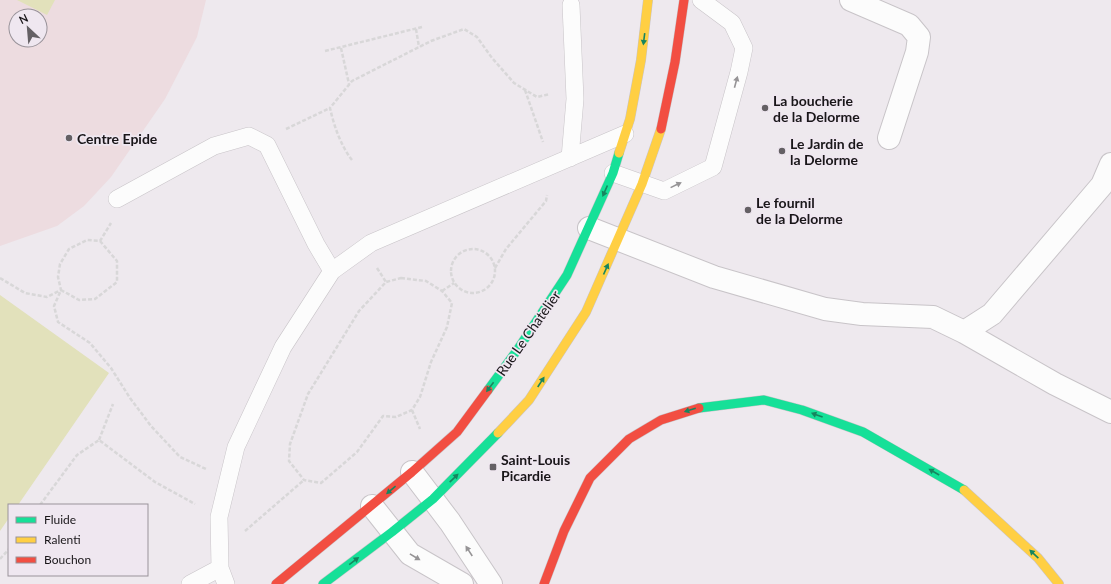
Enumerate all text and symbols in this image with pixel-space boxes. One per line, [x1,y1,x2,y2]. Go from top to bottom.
north arrow [8,8,48,48]
text: N [17,11,30,26]
one-way arrow [641,33,647,45]
one-way arrow [734,76,740,88]
place label: La boucherie de la Delorme [773,92,860,125]
marker: La boucherie de la Delorme [760,103,770,113]
place label: Centre Epide [77,130,158,147]
marker: Centre Epide [64,133,74,143]
place label: Le Jardin de la Delorme [790,135,864,168]
marker: Le Jardin de la Delorme [777,146,787,156]
one-way arrow [670,182,681,188]
one-way arrow [602,186,608,197]
place label: Le fournil de la Delorme [756,194,843,227]
marker: Le fournil de la Delorme [743,205,753,215]
one-way arrow [603,264,609,275]
street label: Rue Le Chatelier [492,287,564,379]
one-way arrow [537,376,545,387]
one-way arrow [486,382,494,392]
one-way arrow [684,407,696,413]
one-way arrow [811,412,823,418]
place label: Saint-Louis Picardie [501,451,570,484]
marker: Saint-Louis Picardie [488,462,498,472]
one-way arrow [928,469,940,476]
one-way arrow [449,473,459,483]
one-way arrow [385,486,396,495]
legend [8,504,148,576]
text: Fluide [44,512,76,527]
text: Ralenti [44,532,81,547]
one-way arrow [465,546,473,556]
one-way arrow [1029,550,1039,559]
text: Bouchon [44,552,91,567]
one-way arrow [409,553,421,560]
one-way arrow [349,556,360,565]

